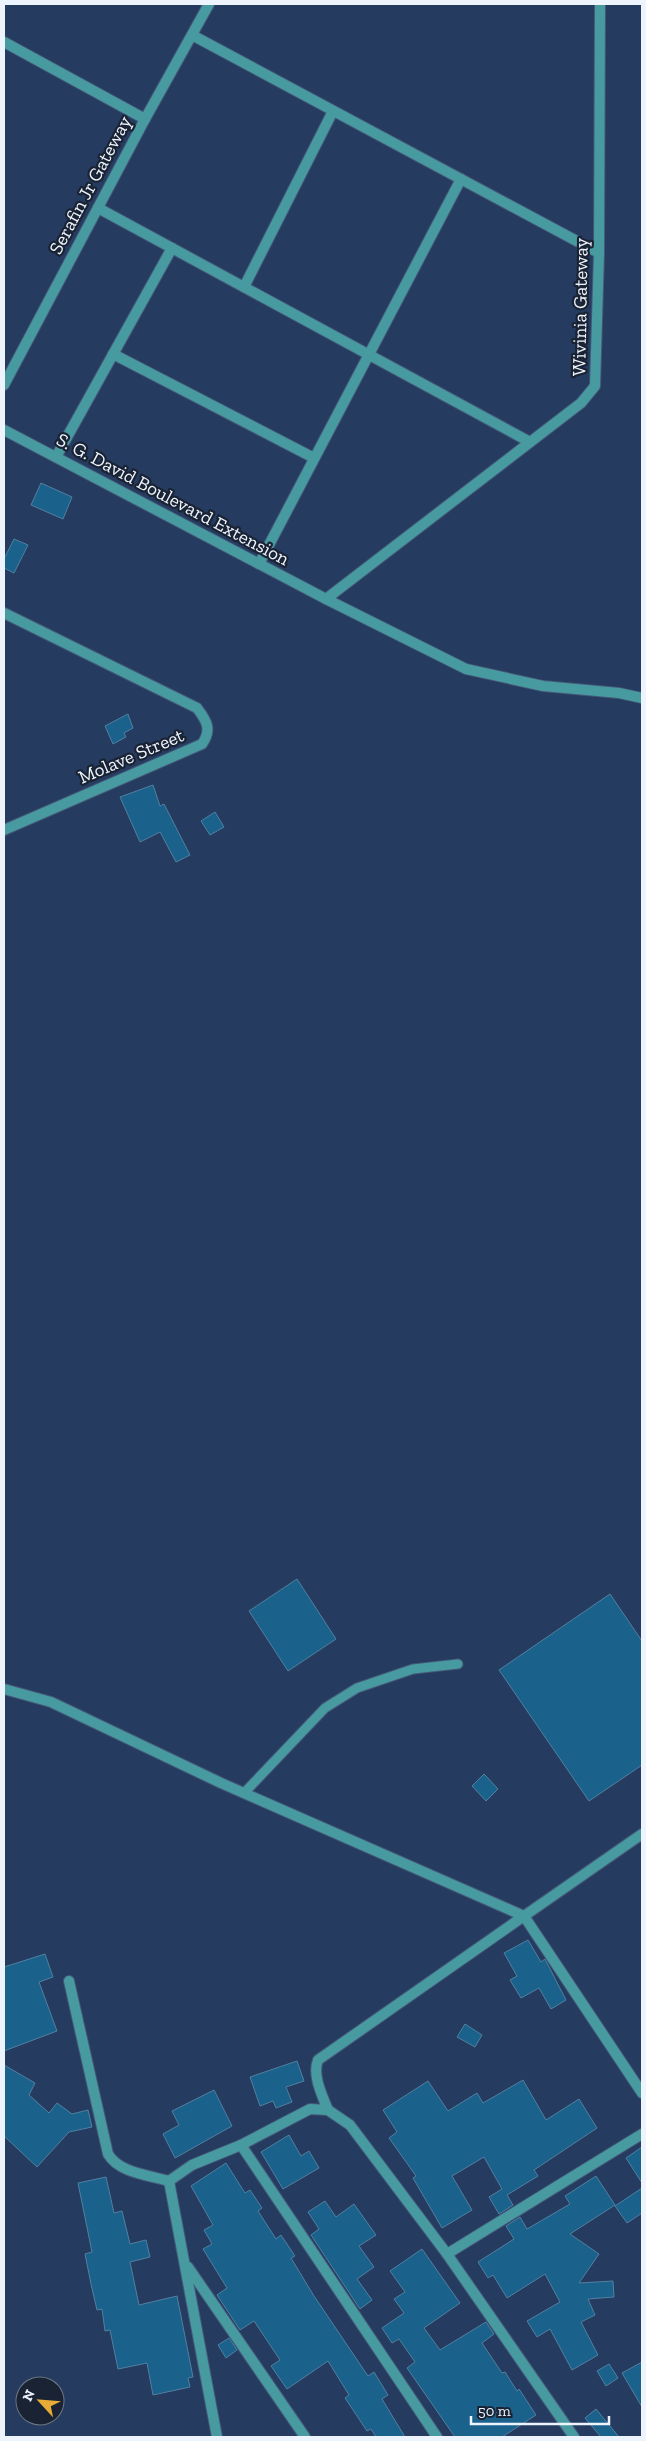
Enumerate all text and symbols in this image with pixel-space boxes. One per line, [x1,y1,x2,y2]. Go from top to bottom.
street label: Serafin Jr Gateway [44,112,136,258]
street label: Wivinia Gateway [567,237,593,376]
street label: S. G. David Boulevard Extension [53,428,293,570]
street label: Molave Street [75,723,187,789]
north arrow [15,2376,65,2426]
text: N [19,2387,39,2404]
scale bar [471,2394,608,2426]
text: 50 m [478,2402,511,2420]

